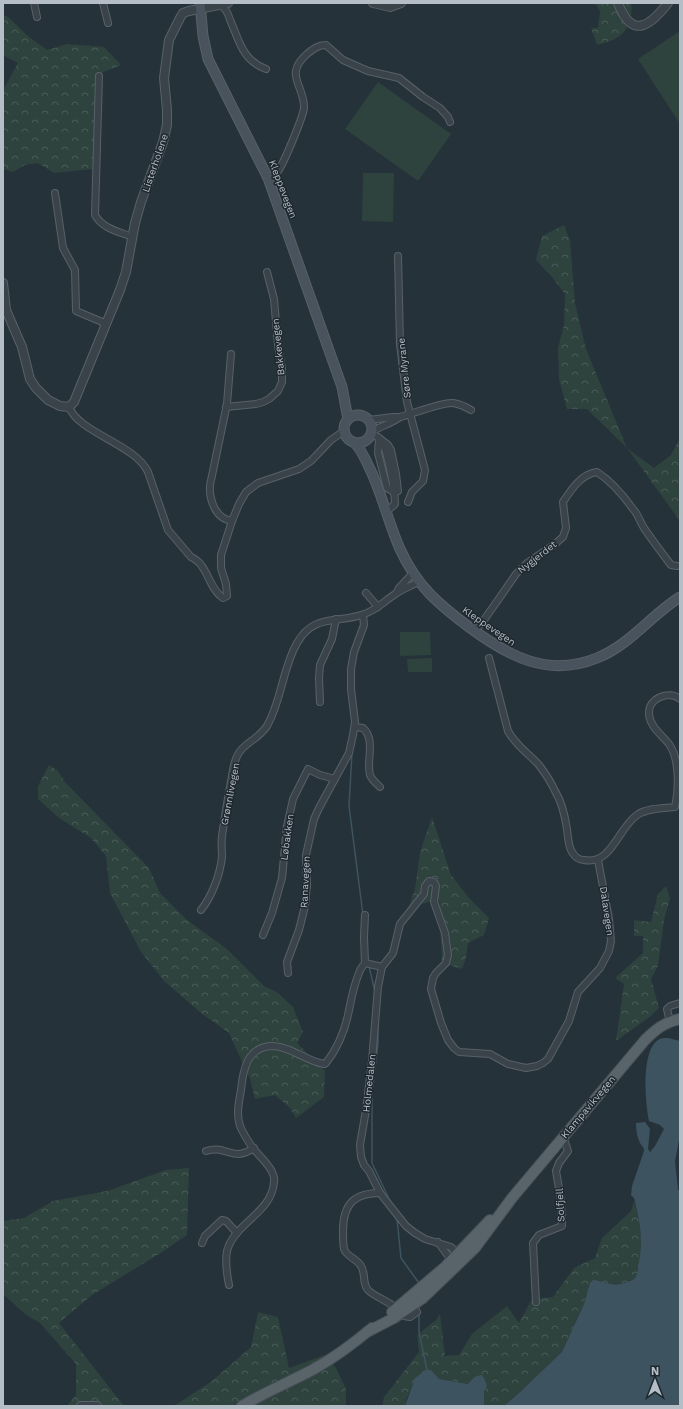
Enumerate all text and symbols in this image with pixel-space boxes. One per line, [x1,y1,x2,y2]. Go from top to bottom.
street label: Listerholene [140,132,170,194]
street label: Kleppevegen [267,158,299,220]
street label: Bakkevegen [270,318,286,376]
street label: Søre Myrane [395,337,413,399]
street label: Nygjerdet [515,538,559,576]
street label: Kleppevegen [460,604,518,648]
street label: Grønnlivegen [219,762,241,826]
street label: Løbakken [278,813,296,861]
street label: Ranavegen [298,856,312,908]
street label: Dalavegen [598,886,616,936]
street label: Holmedalen [360,1053,378,1113]
street label: Klampavikvegen [559,1073,617,1141]
street label: Solfjell [554,1188,566,1222]
north arrow [635,1361,675,1401]
text: N [651,1365,659,1378]

